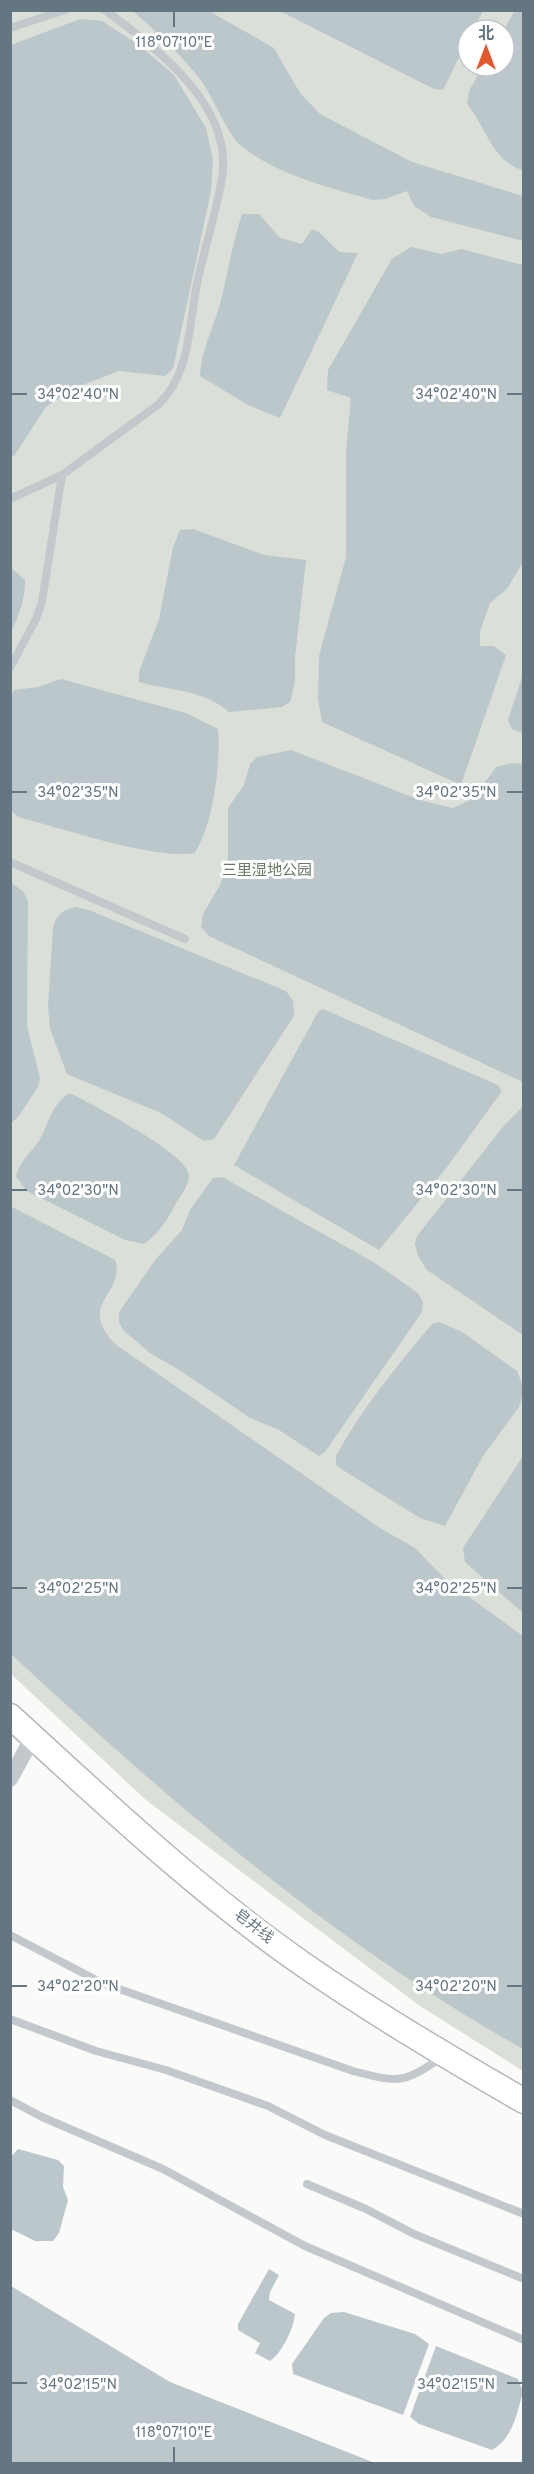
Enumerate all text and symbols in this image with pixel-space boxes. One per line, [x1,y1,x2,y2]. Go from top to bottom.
north arrow [456,18,516,78]
text: 北 [478,25,494,45]
text: 118°07'10"E [136,34,212,53]
text: 34°02'40"N [37,386,119,405]
text: 34°02'40"N [415,386,497,405]
text: 34°02'35"N [37,784,119,803]
text: 34°02'35"N [415,784,497,803]
park label: 三里湿地公园 [222,862,312,881]
text: 34°02'30"N [37,1182,119,1201]
text: 34°02'30"N [415,1182,497,1201]
text: 34°02'25"N [37,1580,119,1599]
text: 34°02'25"N [415,1580,497,1599]
street label: 皂井线 [229,1905,277,1949]
text: 34°02'20"N [37,1978,119,1997]
text: 34°02'20"N [415,1978,497,1997]
text: 34°02'15"N [39,2376,117,2395]
text: 34°02'15"N [417,2376,495,2395]
text: 118°07'10"E [136,2424,212,2443]

